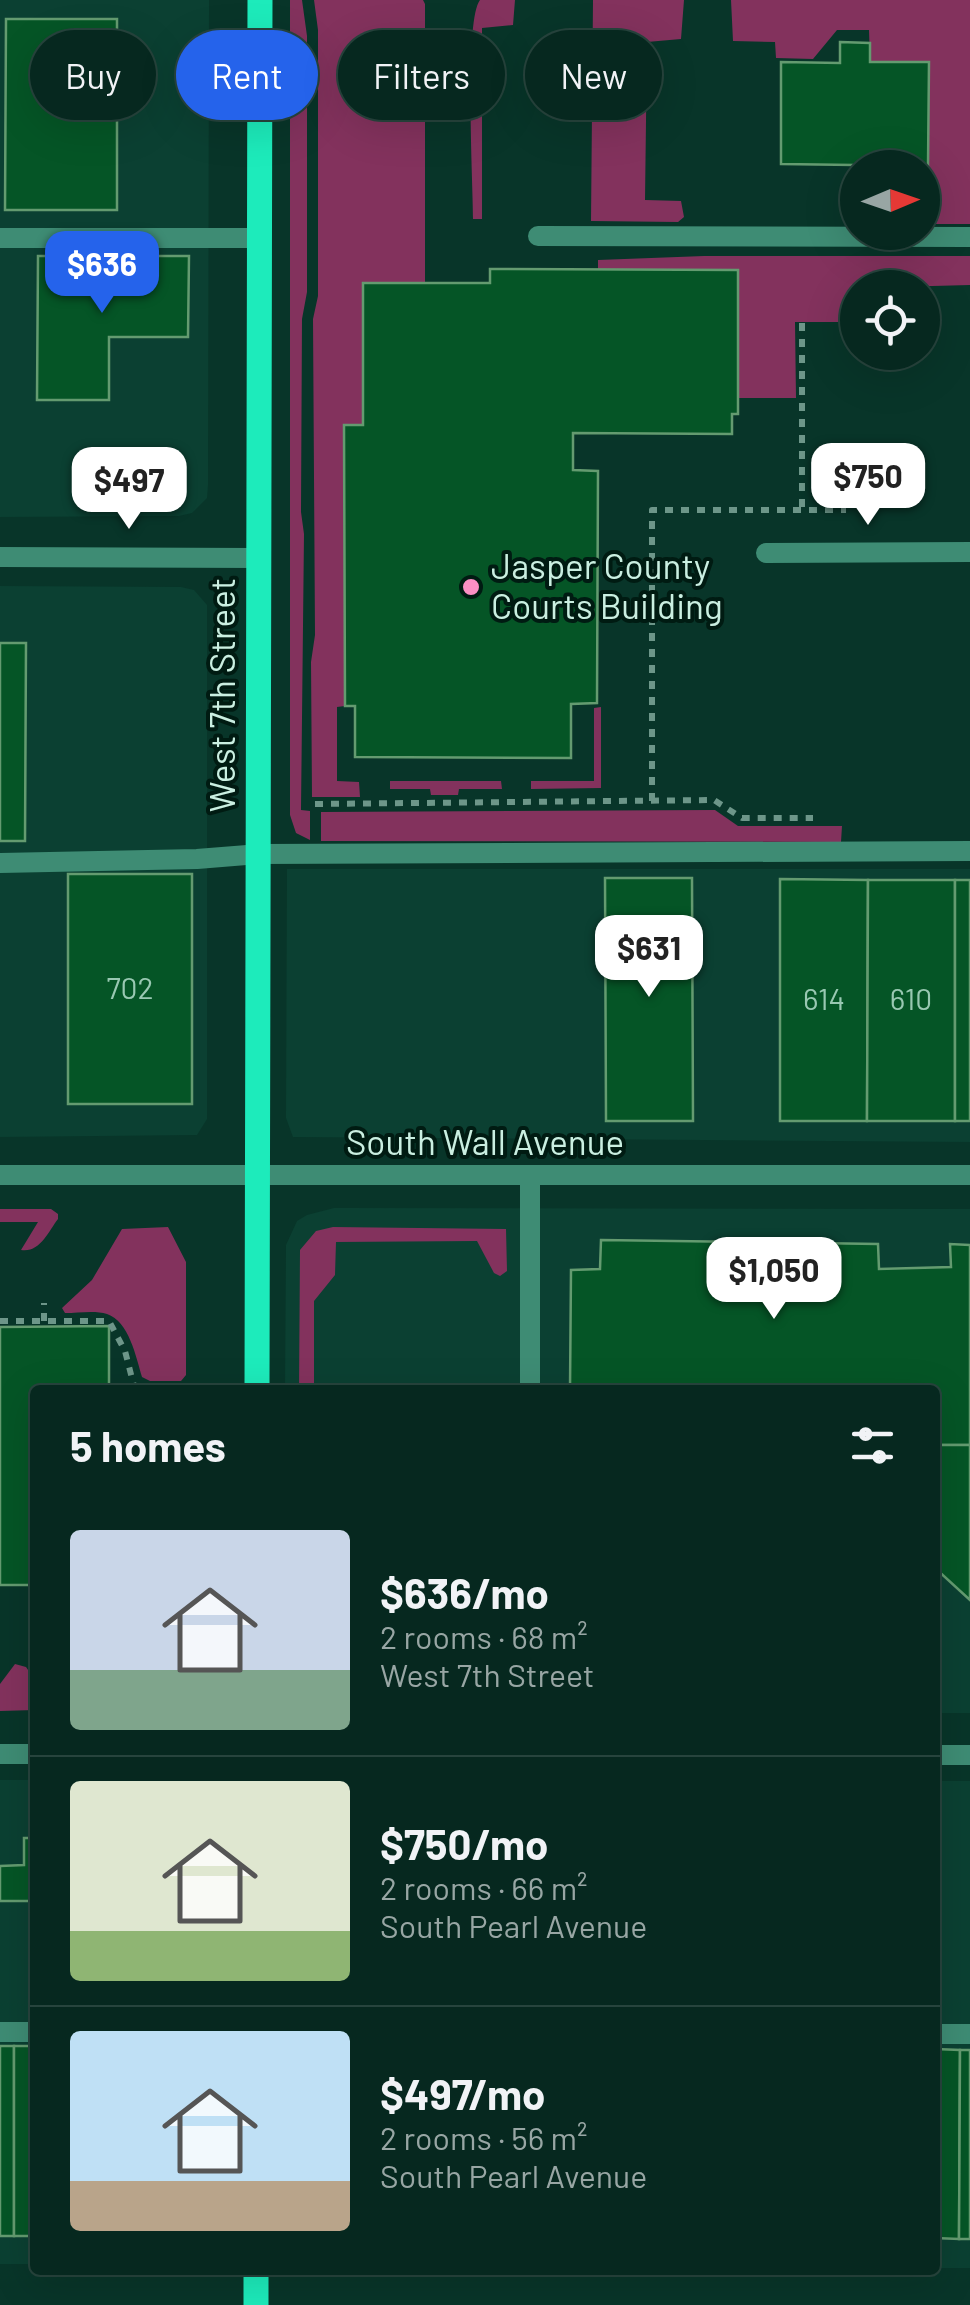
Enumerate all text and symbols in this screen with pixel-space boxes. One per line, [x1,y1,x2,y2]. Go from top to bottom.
chip: Buy [30,30,156,120]
chip: Rent [176,30,318,120]
chip: Filters [338,30,505,120]
chip: New [525,30,662,120]
north arrow [840,150,940,250]
map controls [840,150,940,370]
pin: $636 [43,231,161,316]
text: $636 [67,244,137,282]
button: locate [840,270,940,370]
pin: $750 [809,443,927,528]
pin: $497 [70,447,188,532]
text: $750 [833,456,903,494]
text: $497 [94,460,164,498]
place label: Jasper County Courts Building [491,544,723,626]
marker: Jasper County Courts Building [460,576,482,598]
street label: West 7th Street [200,578,242,812]
pin: $631 [590,915,708,1000]
text: $631 [617,928,681,966]
house number: 702 [106,969,154,1005]
house number: 614 [803,980,845,1016]
house number: 610 [890,980,932,1016]
street label: South Wall Avenue [346,1120,624,1162]
pin: $1,050 [693,1237,855,1322]
text: $1,050 [728,1250,820,1288]
icon: filters [845,1418,900,1473]
text: 5 homes [70,1420,226,1470]
text: $636/mo [380,1567,549,1617]
icon: home [150,1570,270,1690]
text: 2 rooms · 68 m² [380,1617,588,1655]
text: West 7th Street [380,1655,595,1693]
text: $750/mo [380,1818,548,1868]
icon: home [150,1821,270,1941]
text: 2 rooms · 66 m² [380,1868,588,1906]
text: South Pearl Avenue [380,1906,647,1944]
text: $497/mo [380,2068,545,2118]
icon: home [150,2071,270,2191]
text: 2 rooms · 56 m² [380,2118,588,2156]
text: South Pearl Avenue [380,2156,647,2194]

